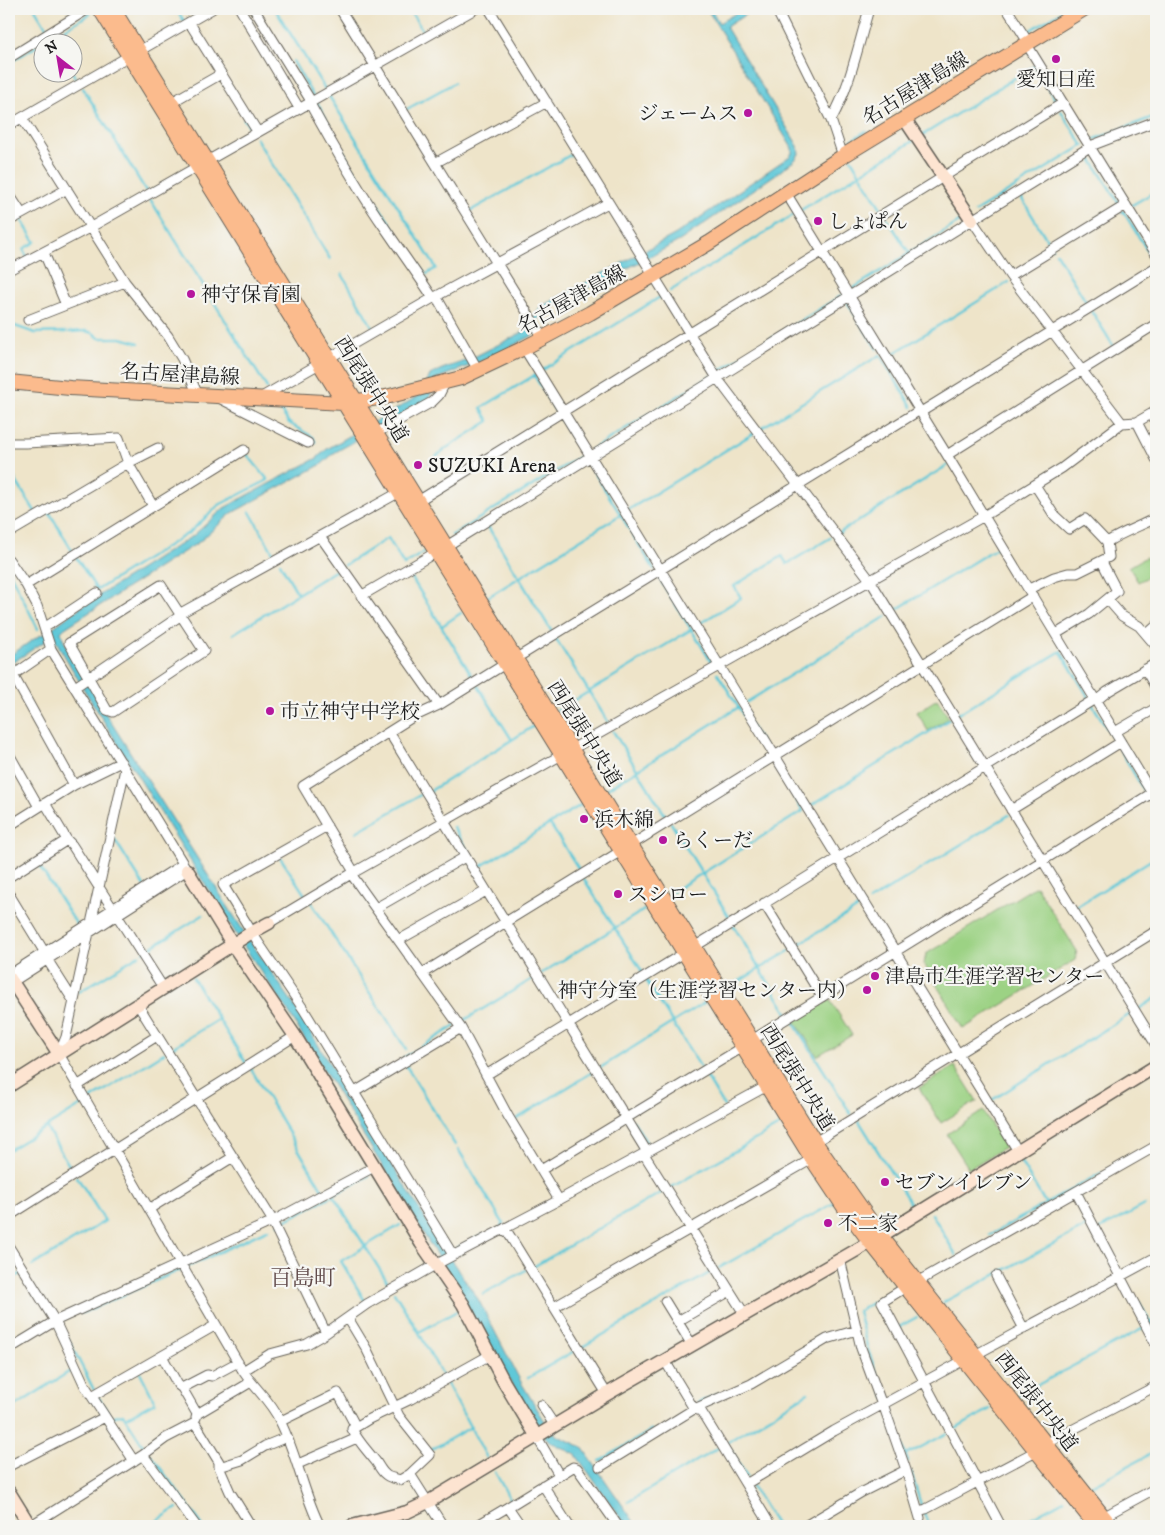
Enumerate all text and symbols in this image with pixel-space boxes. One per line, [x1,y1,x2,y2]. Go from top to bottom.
north arrow [32,32,82,82]
text: N [42,37,62,58]
street label: 名古屋津島線 [858,47,973,132]
marker: 愛知日産 [1050,53,1062,65]
place label: 愛知日産 [1016,68,1096,93]
place label: ジェームス [638,102,738,127]
marker: ジェームス [742,107,754,119]
place label: しょぱん [828,210,908,235]
marker: しょぱん [812,215,824,227]
street label: 名古屋津島線 [513,260,630,340]
place label: 神守保育園 [201,283,301,308]
marker: 神守保育園 [185,288,197,300]
street label: 西尾張中央道 [328,332,413,447]
street label: 名古屋津島線 [119,360,240,391]
place label: SUZUKI Arena [428,454,557,479]
marker: SUZUKI Arena [412,459,424,471]
street label: 西尾張中央道 [541,676,626,791]
place label: 市立神守中学校 [280,700,420,725]
marker: 市立神守中学校 [264,705,276,717]
place label: 浜木綿 [594,808,654,833]
marker: 浜木綿 [578,813,590,825]
place label: らくーだ [673,829,753,854]
marker: らくーだ [657,834,669,846]
place label: スシロー [628,883,708,908]
marker: スシロー [612,888,624,900]
place label: 津島市生涯学習センター [885,965,1104,990]
marker: 津島市生涯学習センター [869,970,881,982]
place label: 神守分室（生涯学習センター内） [558,979,857,1004]
marker: 神守分室（生涯学習センター内） [861,984,873,996]
street label: 西尾張中央道 [754,1020,839,1135]
place label: セブンイレブン [895,1171,1032,1196]
marker: セブンイレブン [879,1176,891,1188]
place label: 不二家 [838,1212,898,1237]
marker: 不二家 [822,1217,834,1229]
district label: 百島町 [270,1265,336,1292]
street label: 西尾張中央道 [989,1347,1083,1457]

